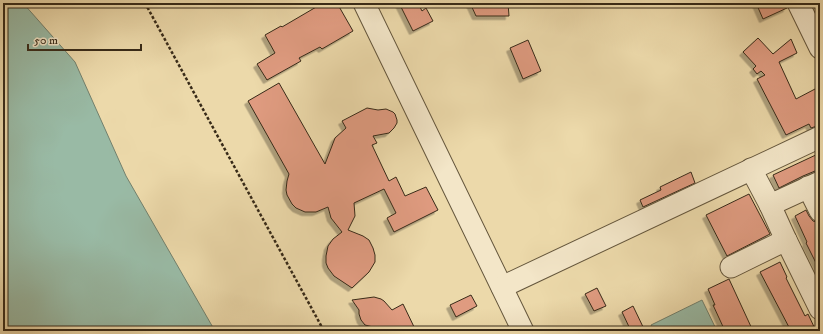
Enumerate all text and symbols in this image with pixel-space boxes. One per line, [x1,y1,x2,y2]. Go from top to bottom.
scale bar [28,26,141,52]
text: 50 m [34,33,58,48]

